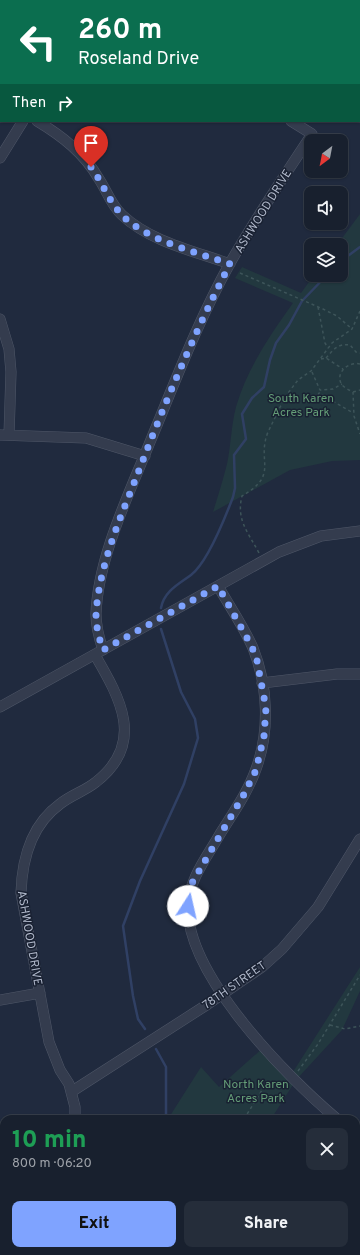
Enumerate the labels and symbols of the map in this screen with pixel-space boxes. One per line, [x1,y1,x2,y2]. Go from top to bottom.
pin [74,126,108,167]
north arrow [304,134,348,178]
street label: ASHWOOD DRIVE [232,167,296,257]
park label: South Karen Acres Park [268,391,334,421]
position arrow [167,885,209,927]
street label: ASHWOOD DRIVE [13,889,45,987]
street label: 78TH STREET [200,958,270,1014]
park label: North Karen Acres Park [223,1077,289,1107]

